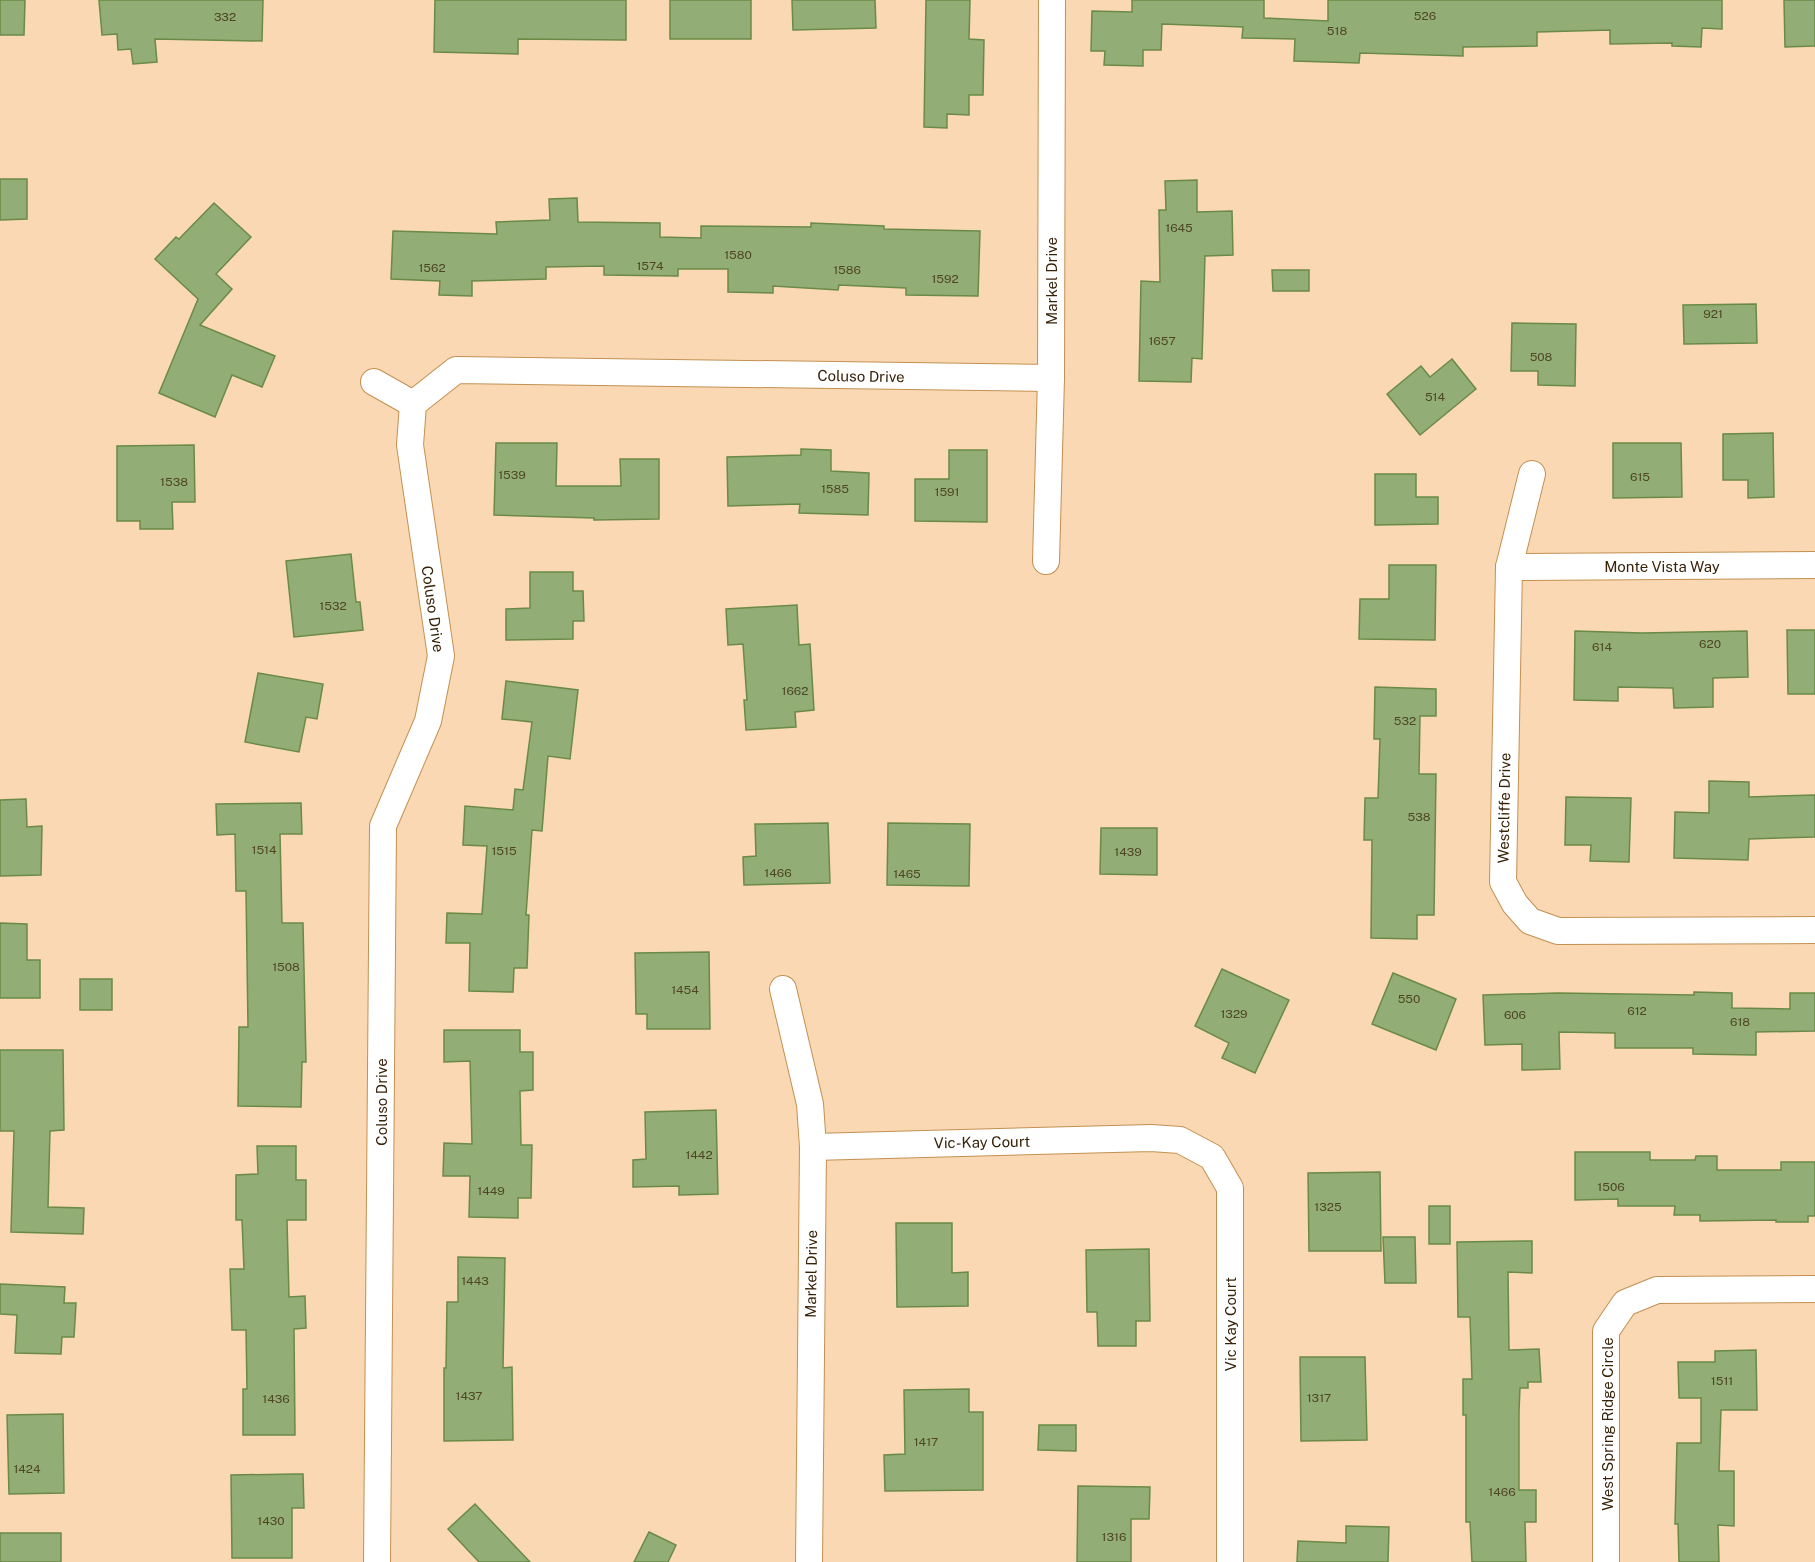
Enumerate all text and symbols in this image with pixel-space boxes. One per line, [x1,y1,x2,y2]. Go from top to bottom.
house number: 526 [1414,9,1436,23]
house number: 332 [214,10,236,24]
house number: 518 [1327,24,1347,38]
house number: 1645 [1165,221,1193,235]
street label: Markel Drive [1043,237,1060,325]
house number: 1580 [724,248,752,262]
house number: 1574 [636,259,664,273]
house number: 1562 [418,261,446,275]
house number: 1586 [833,263,861,277]
house number: 1592 [931,272,959,286]
house number: 921 [1703,307,1723,321]
house number: 1657 [1148,334,1176,348]
house number: 508 [1530,350,1553,364]
street label: Coluso Drive [817,367,905,385]
house number: 514 [1425,390,1446,404]
house number: 1539 [498,468,526,482]
house number: 615 [1630,470,1650,484]
house number: 1538 [160,475,188,489]
house number: 1585 [821,482,849,496]
house number: 1591 [935,485,959,499]
street label: Monte Vista Way [1604,558,1720,575]
street label: Coluso Drive [419,565,447,653]
house number: 1532 [319,599,347,613]
house number: 620 [1699,637,1721,651]
house number: 614 [1592,640,1612,654]
house number: 1662 [782,684,808,698]
house number: 532 [1394,714,1416,728]
street label: Westcliffe Drive [1495,753,1513,863]
house number: 538 [1408,810,1431,824]
house number: 1514 [252,843,277,857]
house number: 1515 [491,844,517,858]
house number: 1439 [1114,845,1142,859]
house number: 1466 [764,866,792,880]
house number: 1465 [893,867,921,881]
house number: 1508 [272,960,300,974]
house number: 1454 [671,983,699,997]
house number: 550 [1398,992,1420,1006]
house number: 612 [1627,1004,1647,1018]
house number: 1329 [1220,1007,1248,1021]
house number: 606 [1504,1008,1526,1022]
house number: 618 [1730,1015,1750,1029]
street label: Coluso Drive [373,1058,390,1146]
street label: Vic-Kay Court [934,1133,1031,1151]
house number: 1442 [685,1148,713,1162]
house number: 1506 [1597,1180,1625,1194]
house number: 1449 [477,1184,505,1198]
house number: 1325 [1314,1200,1342,1214]
street label: Markel Drive [802,1230,820,1318]
house number: 1443 [461,1274,489,1288]
street label: Vic Kay Court [1222,1277,1239,1371]
street label: West Spring Ridge Circle [1599,1337,1616,1511]
house number: 1511 [1711,1374,1733,1388]
house number: 1437 [456,1389,482,1403]
house number: 1317 [1307,1391,1331,1405]
house number: 1436 [262,1392,290,1406]
house number: 1417 [914,1435,938,1449]
house number: 1424 [13,1462,41,1476]
house number: 1466 [1488,1485,1516,1499]
house number: 1430 [257,1514,285,1528]
house number: 1316 [1102,1530,1126,1544]

